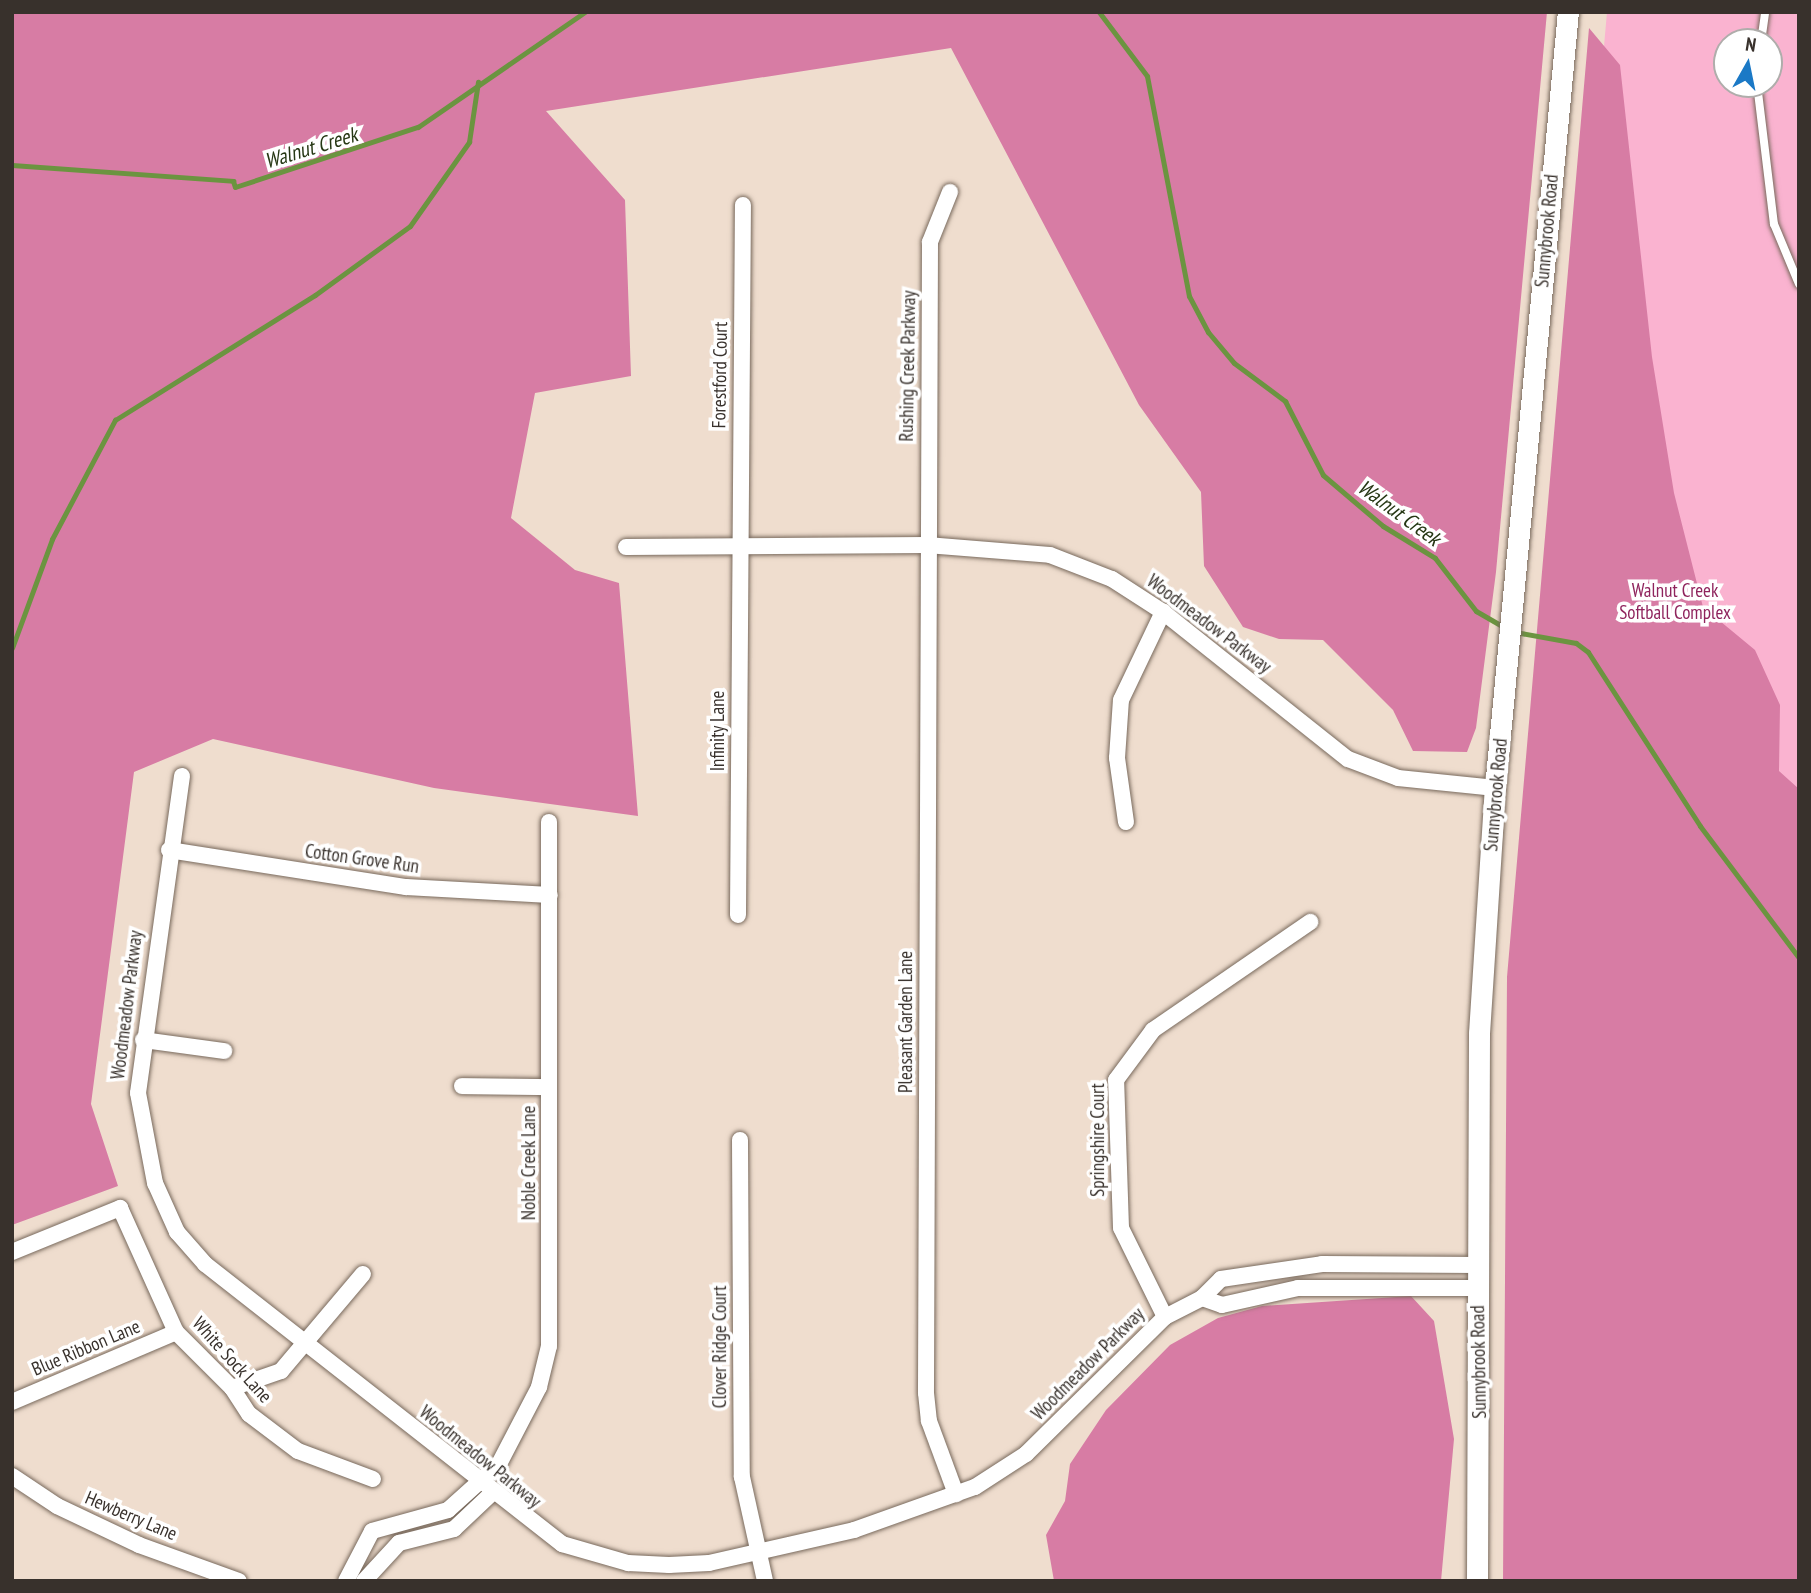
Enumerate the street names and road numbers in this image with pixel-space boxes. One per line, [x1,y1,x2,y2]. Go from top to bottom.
street label: Sunnybrook Road [1531,173,1563,289]
street label: Rushing Creek Parkway [895,290,921,442]
street label: Forestford Court [708,321,732,429]
street label: Woodmeadow Parkway [1142,570,1276,678]
street label: Infinity Lane [707,690,729,772]
street label: Sunnybrook Road [1480,737,1512,853]
street label: Cotton Grove Run [304,840,420,878]
street label: Woodmeadow Parkway [107,929,147,1081]
street label: Pleasant Garden Lane [895,951,917,1093]
street label: Springshire Court [1087,1083,1109,1197]
street label: Noble Creek Lane [518,1106,540,1220]
street label: Clover Ridge Court [709,1286,731,1408]
street label: Woodmeadow Parkway [1027,1303,1149,1425]
street label: Sunnybrook Road [1467,1305,1491,1419]
street label: White Sock Lane [187,1312,277,1408]
street label: Blue Ribbon Lane [29,1315,143,1381]
street label: Woodmeadow Parkway [414,1401,546,1513]
street label: Hewberry Lane [81,1486,181,1546]

